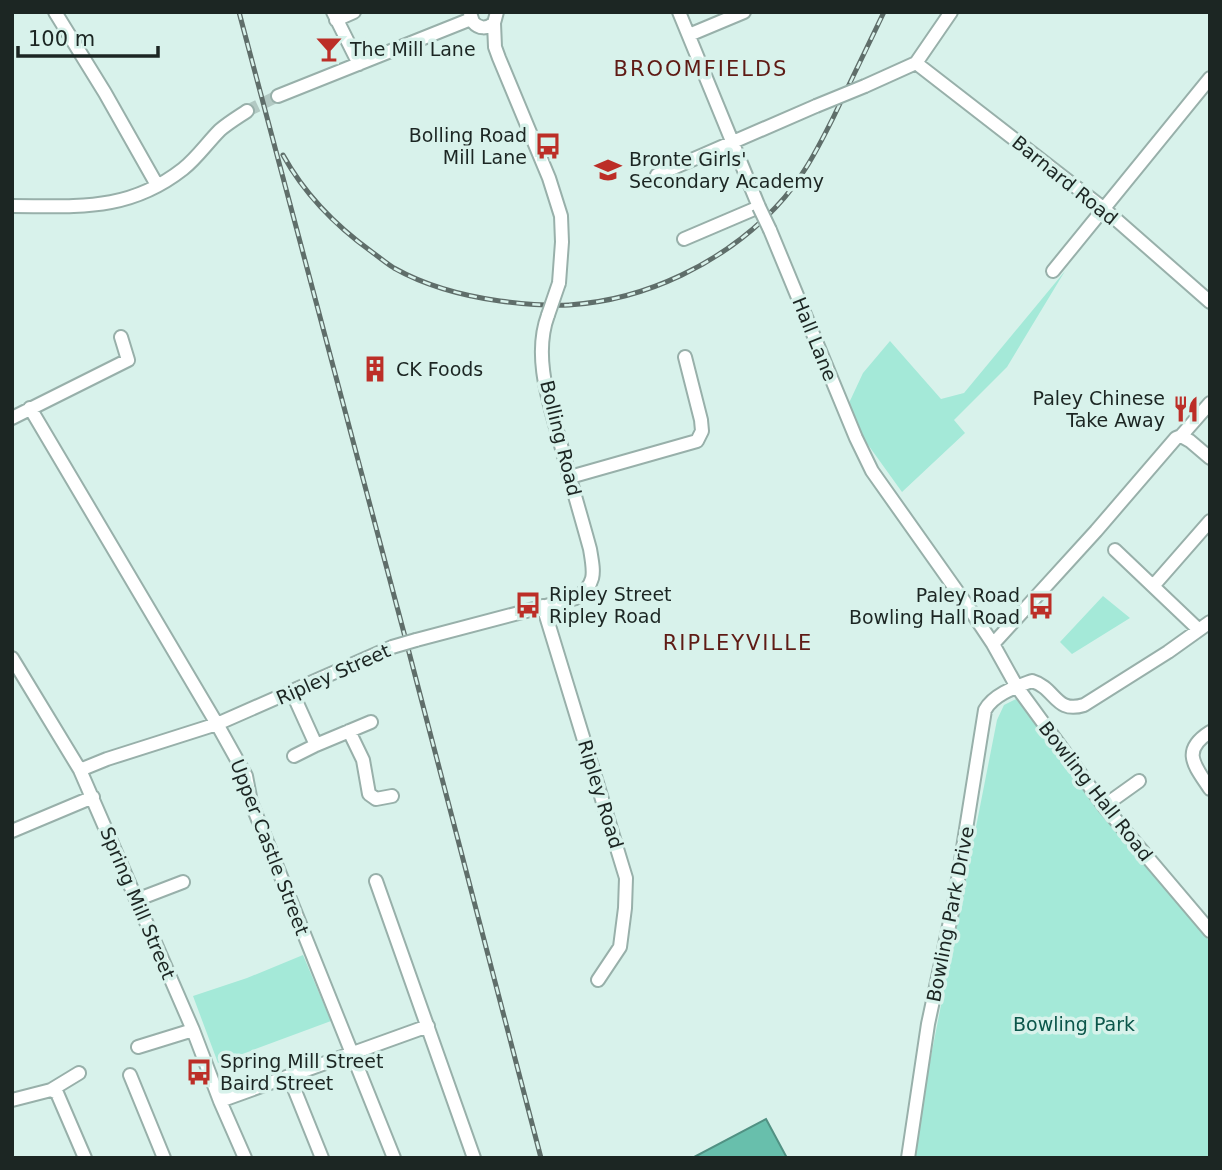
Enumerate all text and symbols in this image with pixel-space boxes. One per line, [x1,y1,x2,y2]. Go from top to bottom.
scale bar [18,14,158,58]
text: 100 m [28,27,95,51]
bar icon: The Mill Lane [314,34,344,64]
place label: The Mill Lane [349,38,476,60]
district label: BROOMFIELDS [614,57,788,81]
place label: Bolling Road Mill Lane [409,124,527,168]
bus stop icon: Bolling Road Mill Lane [533,131,563,161]
street label: Barnard Road [1008,131,1122,229]
place label: Bronte Girls' Secondary Academy [629,148,824,192]
school or university icon: Bronte Girls' Secondary Academy [593,155,623,185]
street label: Hall Lane [788,294,842,384]
building icon: CK Foods [360,354,390,384]
place label: CK Foods [396,358,483,380]
street label: Bolling Road [536,378,586,498]
place label: Paley Chinese Take Away [1033,387,1165,431]
restaurant icon: Paley Chinese Take Away [1171,394,1201,424]
place label: Ripley Street Ripley Road [549,583,672,627]
place label: Paley Road Bowling Hall Road [849,584,1020,628]
bus stop icon: Ripley Street Ripley Road [513,590,543,620]
bus stop icon: Paley Road Bowling Hall Road [1026,591,1056,621]
district label: RIPLEYVILLE [663,631,813,655]
street label: Ripley Street [273,639,393,709]
street label: Bowling Hall Road [1035,717,1157,865]
street label: Ripley Road [574,737,628,851]
street label: Upper Castle Street [226,756,314,938]
street label: Spring Mill Street [96,824,180,982]
street label: Bowling Park Drive [922,824,978,1004]
park label: Bowling Park [1013,1013,1135,1035]
place label: Spring Mill Street Baird Street [220,1050,383,1094]
bus stop icon: Spring Mill Street Baird Street [184,1057,214,1087]

